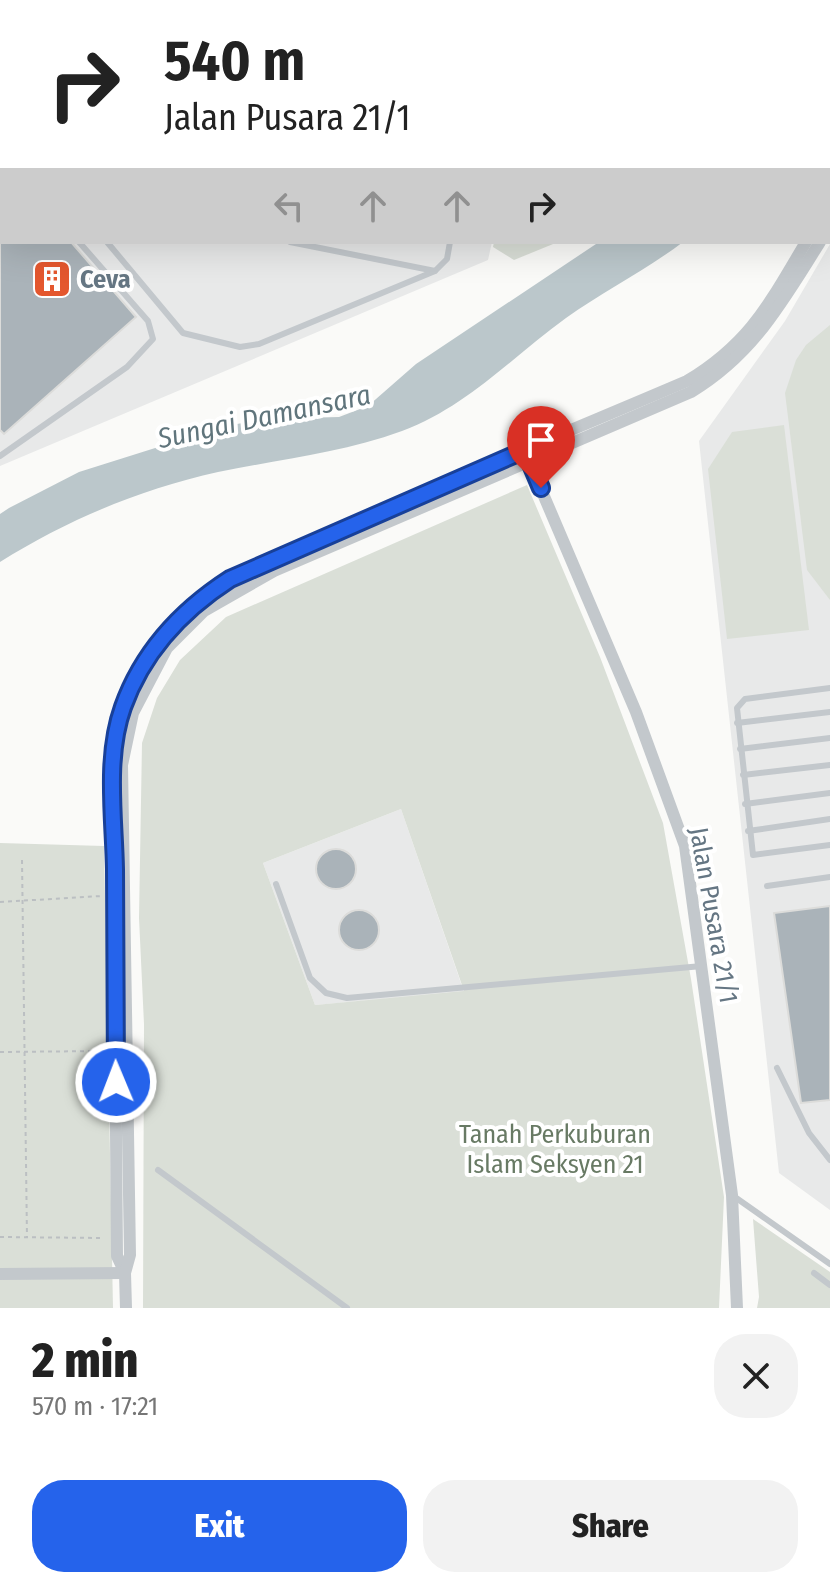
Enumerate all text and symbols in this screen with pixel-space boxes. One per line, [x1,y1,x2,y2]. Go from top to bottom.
text: 540 m [164,28,305,95]
icon: right [32,32,136,136]
text: Jalan Pusara 21/1 [164,96,410,140]
icon: left [267,184,311,228]
icon: ahead [351,184,395,228]
icon: ahead [435,184,479,228]
icon: right [519,184,563,228]
building icon: Ceva [31,258,73,300]
place label: Ceva [80,264,131,295]
water label: Sungai Damansara [154,378,374,455]
pin [507,406,575,488]
icon: arrive [519,418,563,462]
street label: Jalan Pusara 21/1 [683,825,744,1005]
position arrow [74,1040,158,1124]
park label: Tanah Perkuburan Islam Seksyen 21 [459,1119,651,1180]
text: 2 min [32,1332,138,1390]
button: close [714,1334,798,1418]
text: 570 m · 17:21 [32,1391,158,1422]
button: Exit [32,1480,407,1572]
button: Share [423,1480,798,1572]

